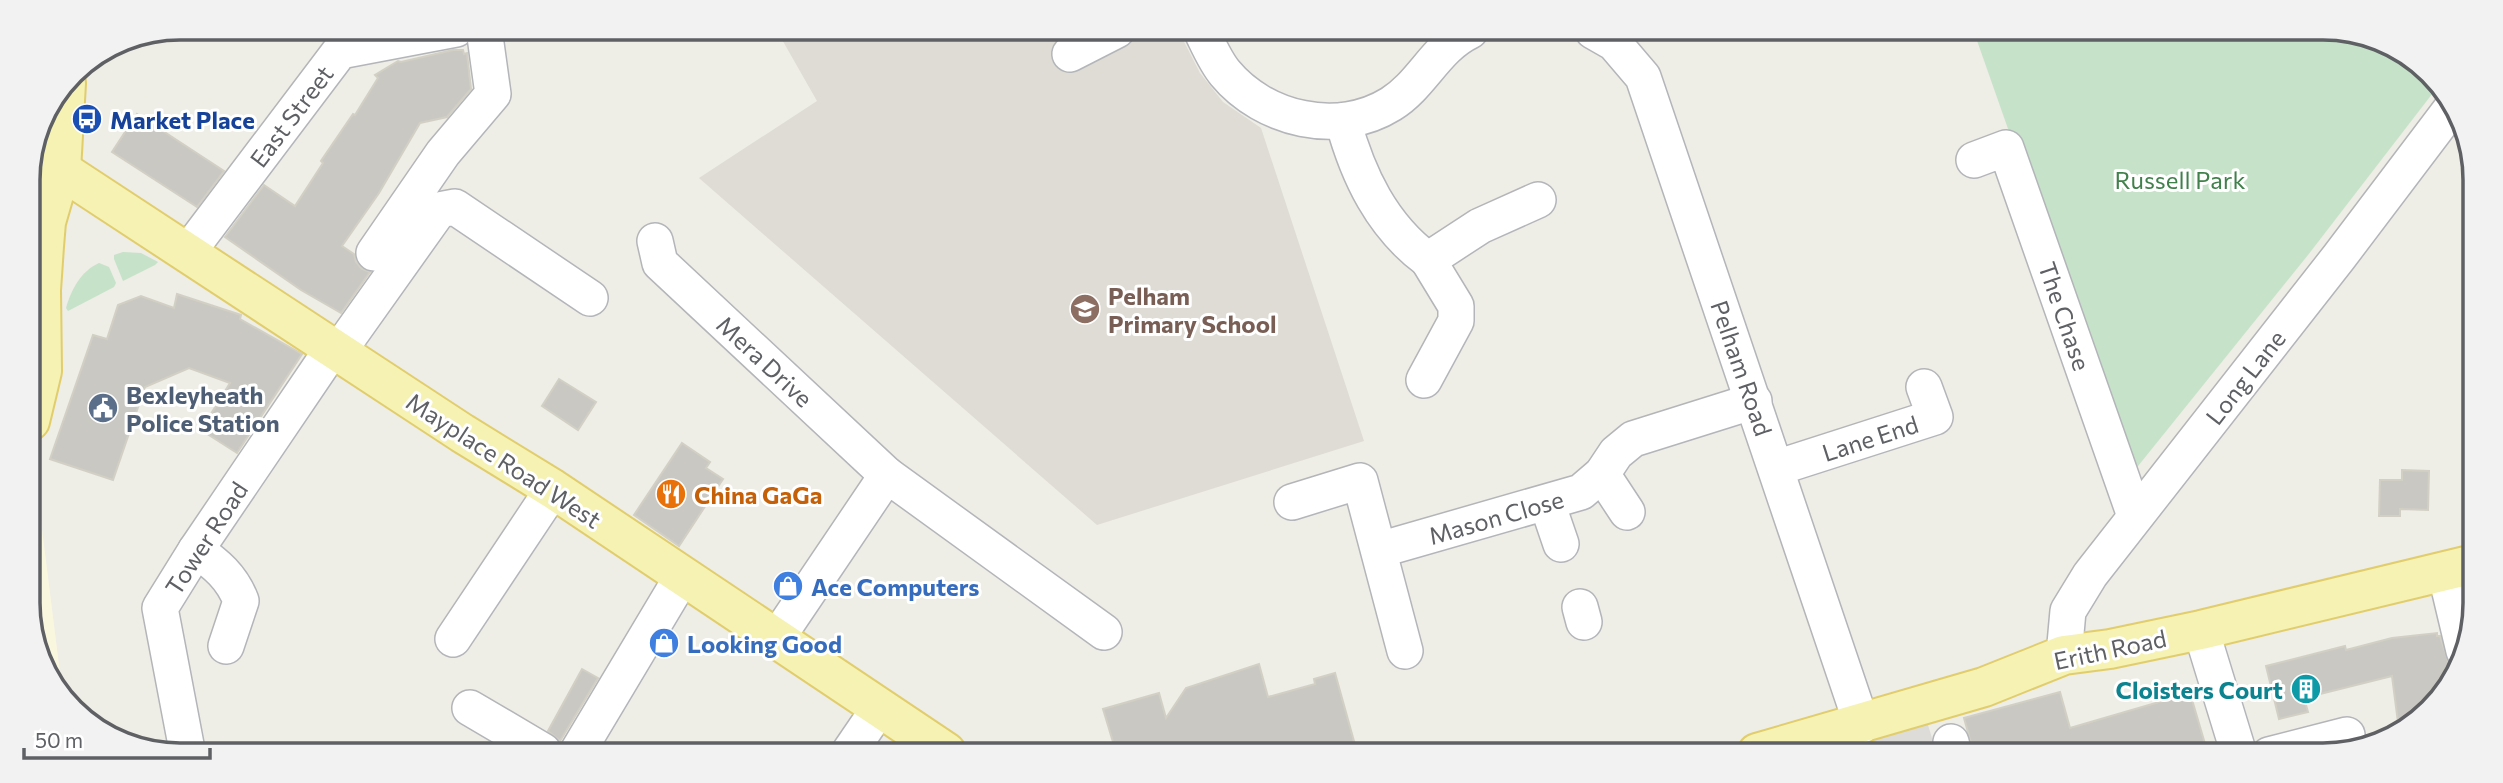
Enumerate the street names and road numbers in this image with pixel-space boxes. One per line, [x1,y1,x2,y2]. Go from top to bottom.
street label: East Street [243,59,339,173]
street label: The Chase [2033,258,2097,374]
street label: Pelham Road [1705,296,1779,440]
street label: Mera Drive [711,309,819,413]
street label: Long Lane [2199,324,2291,430]
street label: Mayplace Road West [401,386,607,534]
street label: Lane End [1818,409,1922,467]
street label: Tower Road [159,476,253,600]
street label: Mason Close [1425,484,1567,550]
street label: Erith Road [2051,623,2169,675]

